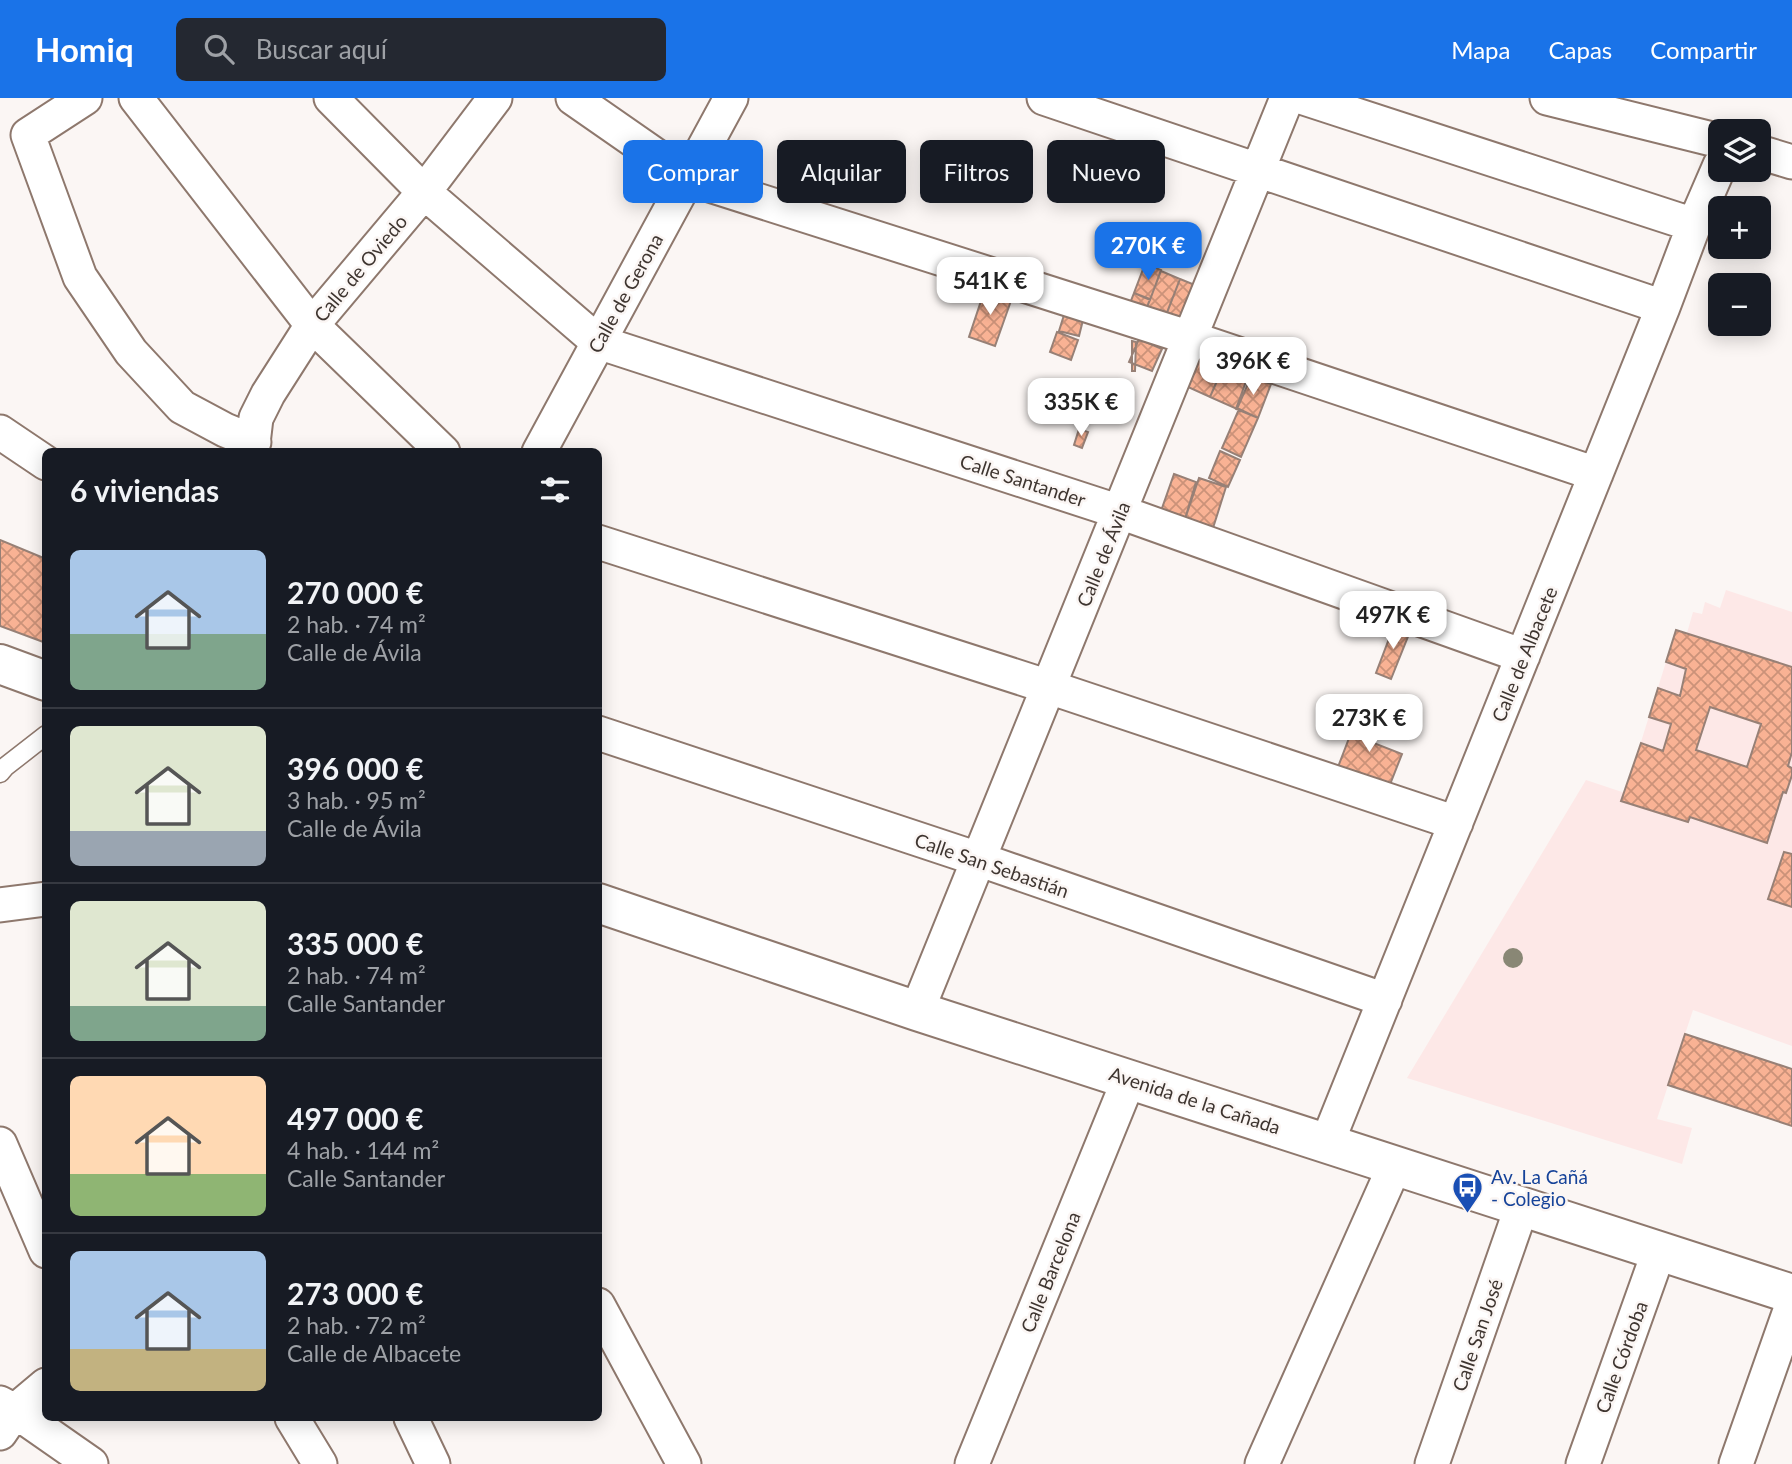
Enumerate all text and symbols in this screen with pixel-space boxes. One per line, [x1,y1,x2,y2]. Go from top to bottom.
search box [176,18,666,81]
text: Homiq [35,29,134,69]
icon: search [200,30,238,68]
text: Buscar aquí [256,33,387,65]
text: Mapa [1451,35,1510,64]
text: Capas [1548,35,1612,64]
text: Compartir [1650,35,1757,64]
map controls [1708,119,1771,336]
button: layers [1708,119,1771,182]
chip: Comprar [623,140,763,203]
chip: Alquilar [777,140,906,203]
chip: Filtros [920,140,1033,203]
chip: Nuevo [1047,140,1165,203]
button: + [1708,196,1771,259]
street label: Calle de Oviedo [309,210,411,326]
pin: 270K € [1091,222,1205,282]
street label: Calle de Gerona [583,229,667,357]
text: 270K € [1111,231,1185,259]
pin: 541K € [933,258,1047,317]
text: 541K € [953,266,1027,294]
button: − [1708,273,1771,336]
pin: 396K € [1196,338,1310,397]
text: 396K € [1216,346,1290,374]
pin: 335K € [1024,378,1138,438]
text: 335K € [1044,387,1118,415]
street label: Calle Santander [957,449,1089,511]
icon: filters [536,471,574,509]
text: 6 viviendas [70,472,219,508]
street label: Calle de Ávila [1071,498,1135,610]
text: 270 000 € [287,574,423,610]
icon: home [126,578,210,662]
street label: Calle de Albacete [1486,583,1562,725]
pin: 497K € [1336,592,1450,651]
text: 497K € [1356,600,1430,628]
text: 2 hab. · 74 m² [287,610,426,638]
text: Calle de Ávila [287,638,422,666]
pin: 273K € [1312,694,1426,754]
text: 273K € [1332,703,1406,731]
text: 396 000 € [287,750,423,786]
icon: home [126,754,210,838]
text: 3 hab. · 95 m² [287,786,426,814]
text: Calle de Ávila [287,814,422,842]
street label: Calle San Sebastián [912,828,1072,902]
text: 335 000 € [287,925,423,961]
icon: home [126,929,210,1013]
text: 2 hab. · 74 m² [287,961,426,989]
text: Calle Santander [287,989,445,1017]
street label: Avenida de la Cañada [1107,1062,1283,1138]
text: 497 000 € [287,1100,423,1136]
icon: home [126,1104,210,1188]
text: 4 hab. · 144 m² [287,1136,439,1164]
text: Calle Santander [287,1164,445,1192]
place label: Av. La Cañá - Colegio [1491,1165,1588,1210]
bus stop icon: Av. La Cañá - Colegio [1451,1170,1485,1214]
street label: Calle Barcelona [1015,1208,1085,1336]
text: 273 000 € [287,1275,423,1311]
street label: Calle San José [1447,1276,1507,1394]
icon: home [126,1279,210,1363]
street label: Calle Córdoba [1590,1298,1652,1416]
text: 2 hab. · 72 m² [287,1311,426,1339]
text: Calle de Albacete [287,1339,461,1367]

